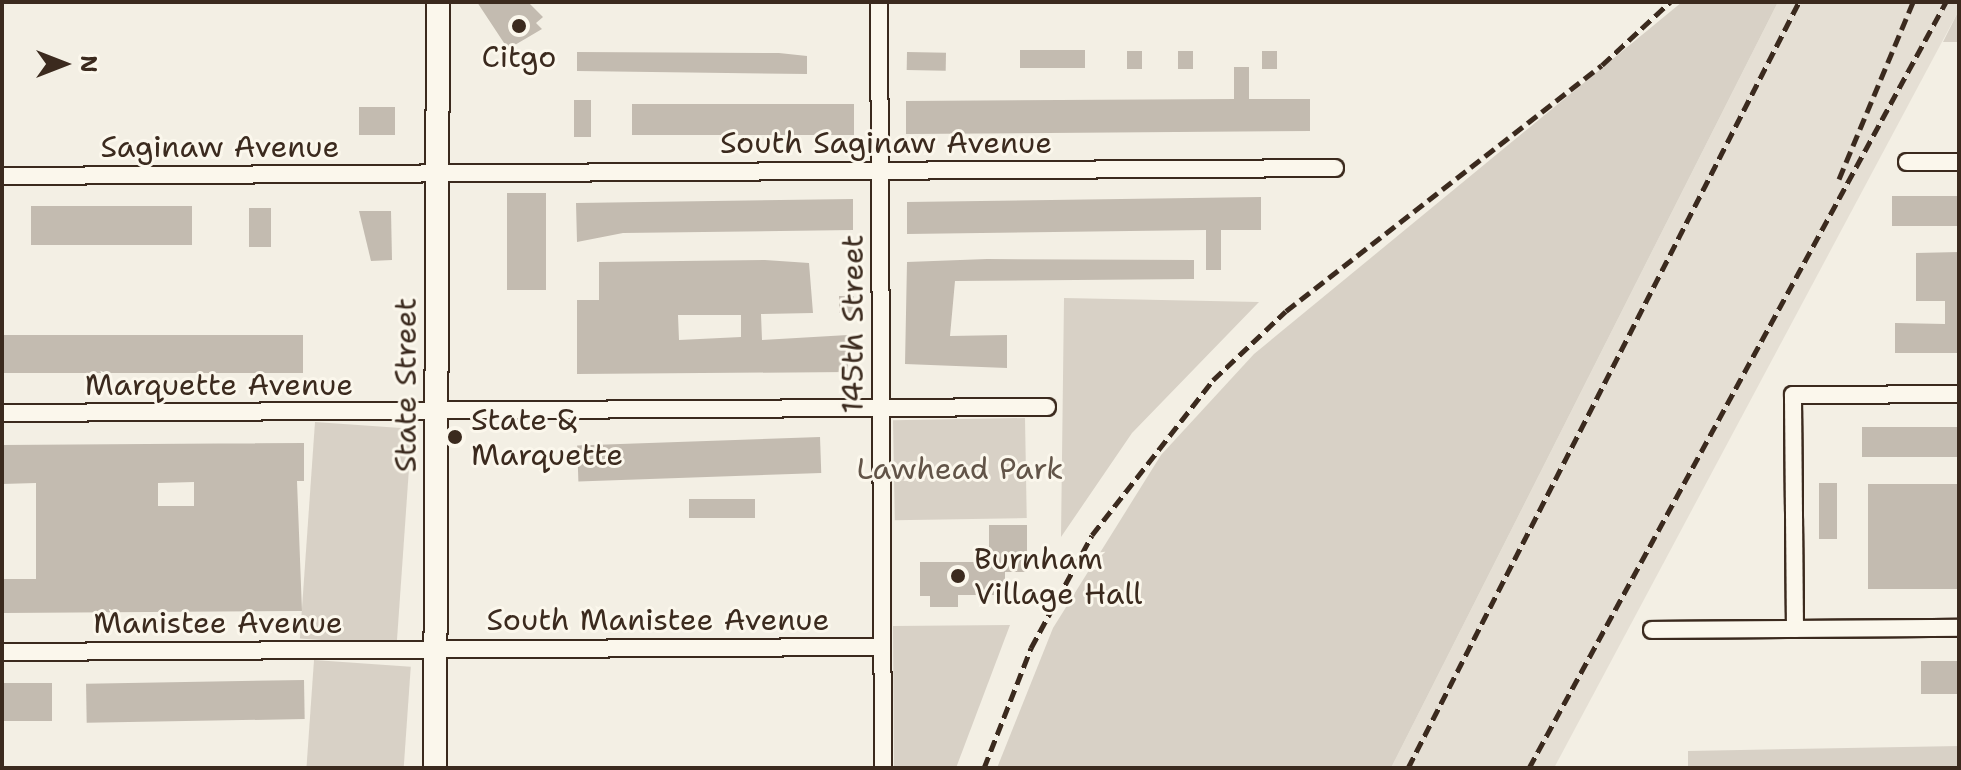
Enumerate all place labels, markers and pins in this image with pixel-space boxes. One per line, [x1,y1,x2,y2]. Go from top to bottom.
marker: Citgo [510,17,528,35]
place label: Citgo [482,39,556,75]
place label: State & Marquette [471,402,623,472]
marker: State & Marquette [446,428,464,446]
place label: Burnham Village Hall [974,541,1142,612]
marker: Burnham Village Hall [949,567,967,585]

